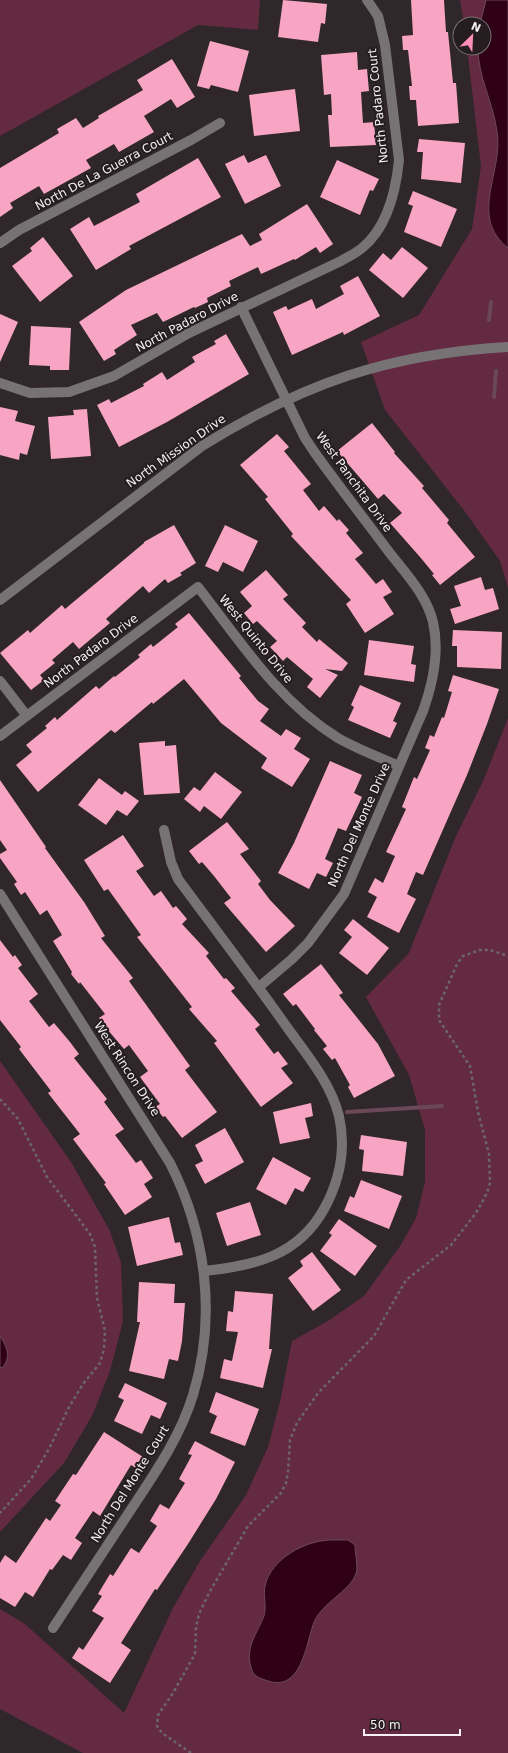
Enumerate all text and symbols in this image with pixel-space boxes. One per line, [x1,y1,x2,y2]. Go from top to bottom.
north arrow [452,16,492,56]
text: N [469,20,483,35]
street label: North Padaro Court [365,48,391,164]
street label: North De La Guerra Court [33,129,175,213]
street label: North Padaro Drive [133,289,241,355]
street label: North Mission Drive [124,412,228,490]
street label: West Panchita Drive [313,429,395,535]
street label: West Quinto Drive [216,592,296,686]
street label: North Padaro Drive [41,611,141,691]
street label: North Del Monte Drive [325,761,393,889]
street label: West Rincon Drive [91,1019,163,1119]
street label: North Del Monte Court [88,1423,172,1545]
scale bar [364,1711,460,1737]
text: 50 m [370,1718,401,1732]

